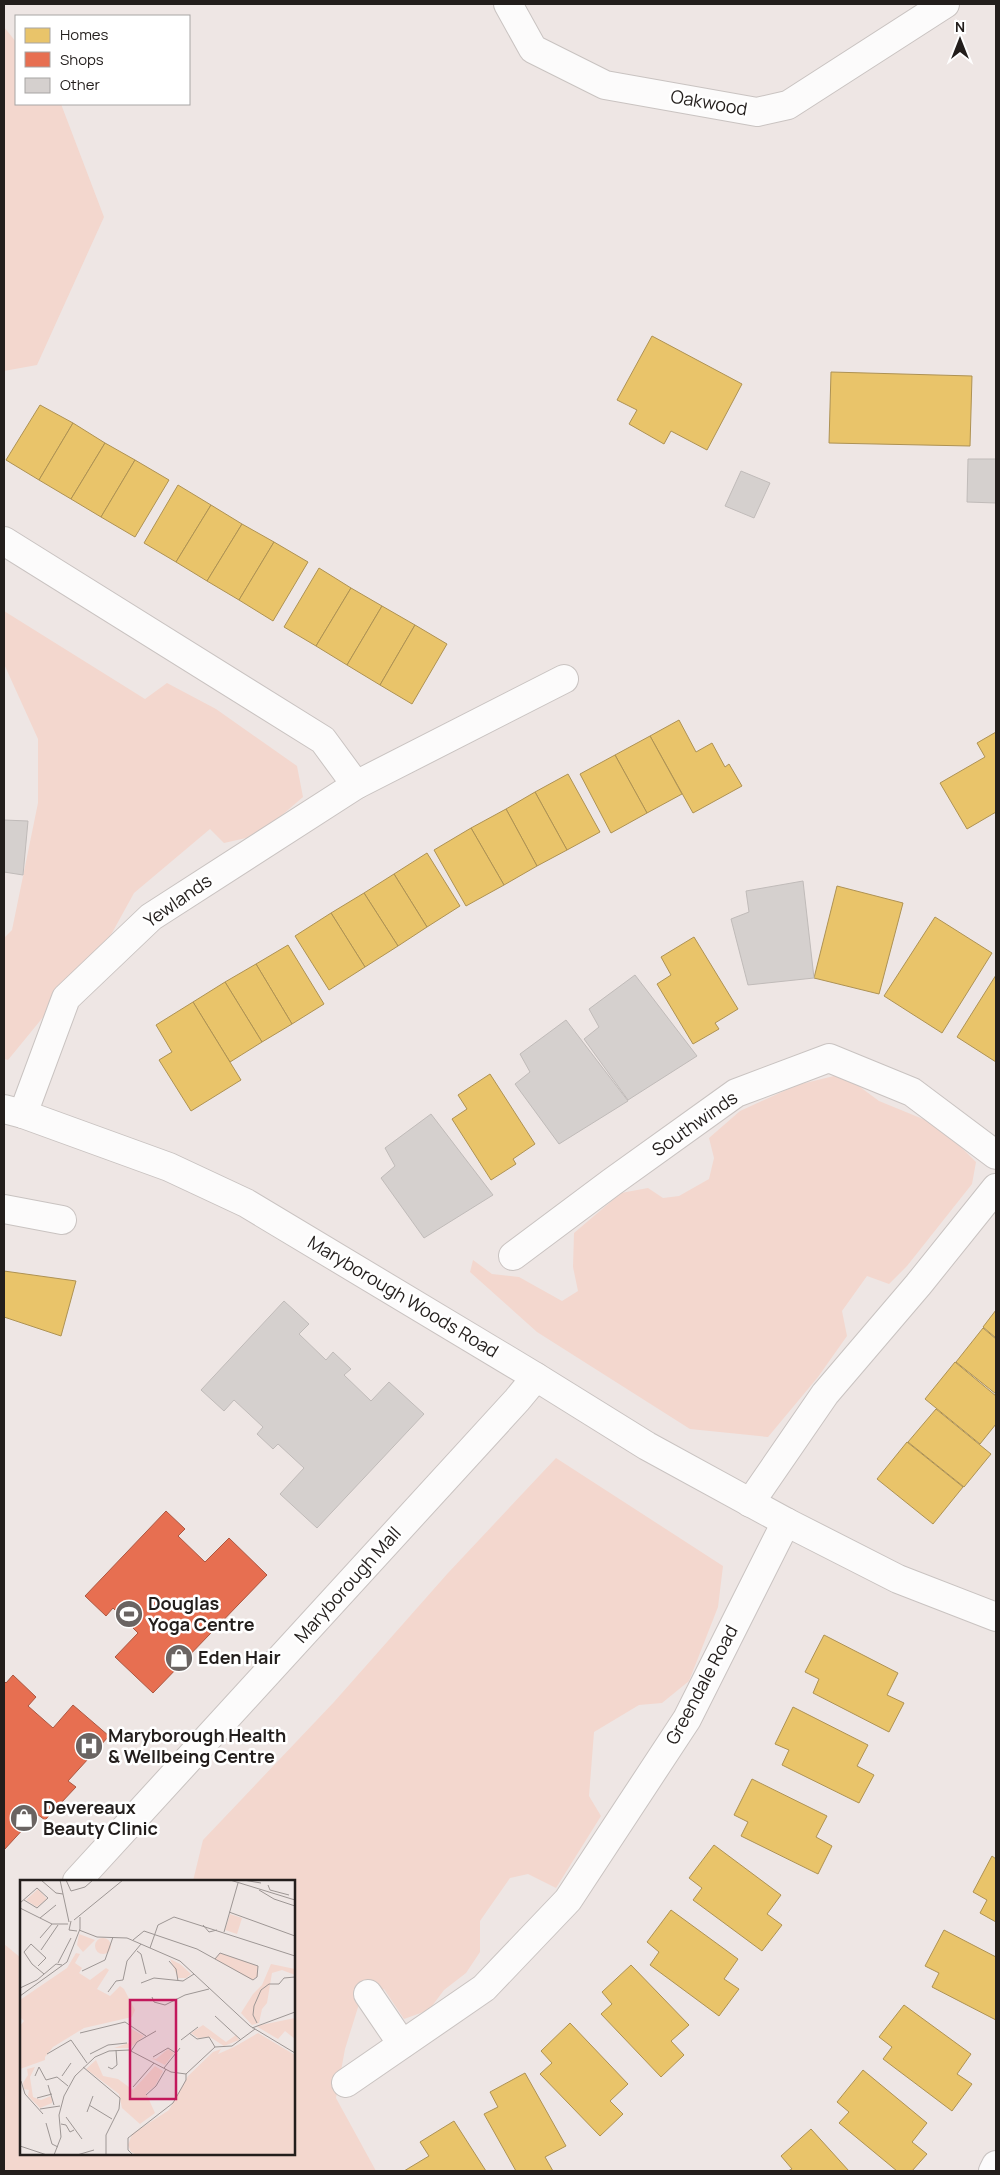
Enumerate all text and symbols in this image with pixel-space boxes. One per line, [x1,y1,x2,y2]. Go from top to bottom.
legend [15,15,190,105]
north arrow [935,15,985,65]
text: N [955,17,965,36]
text: Homes [60,24,109,45]
text: Shops [60,49,104,70]
text: Other [60,74,101,95]
street label: Oakwood [669,83,749,121]
street label: Yewlands [139,868,216,932]
street label: Southwinds [647,1085,742,1161]
street label: Maryborough Woods Road [304,1230,503,1363]
street label: Maryborough Mall [289,1521,406,1648]
place label: Douglas Yoga Centre [148,1591,255,1636]
sports icon: Douglas Yoga Centre [114,1599,144,1629]
street label: Greendale Road [660,1621,743,1748]
shop icon: Eden Hair [164,1643,194,1673]
place label: Eden Hair [198,1645,281,1669]
place label: Maryborough Health & Wellbeing Centre [108,1723,286,1768]
hospital icon: Maryborough Health & Wellbeing Centre [74,1731,104,1761]
place label: Devereaux Beauty Clinic [43,1795,158,1840]
shop icon: Devereaux Beauty Clinic [9,1803,39,1833]
inset map [20,1880,295,2155]

